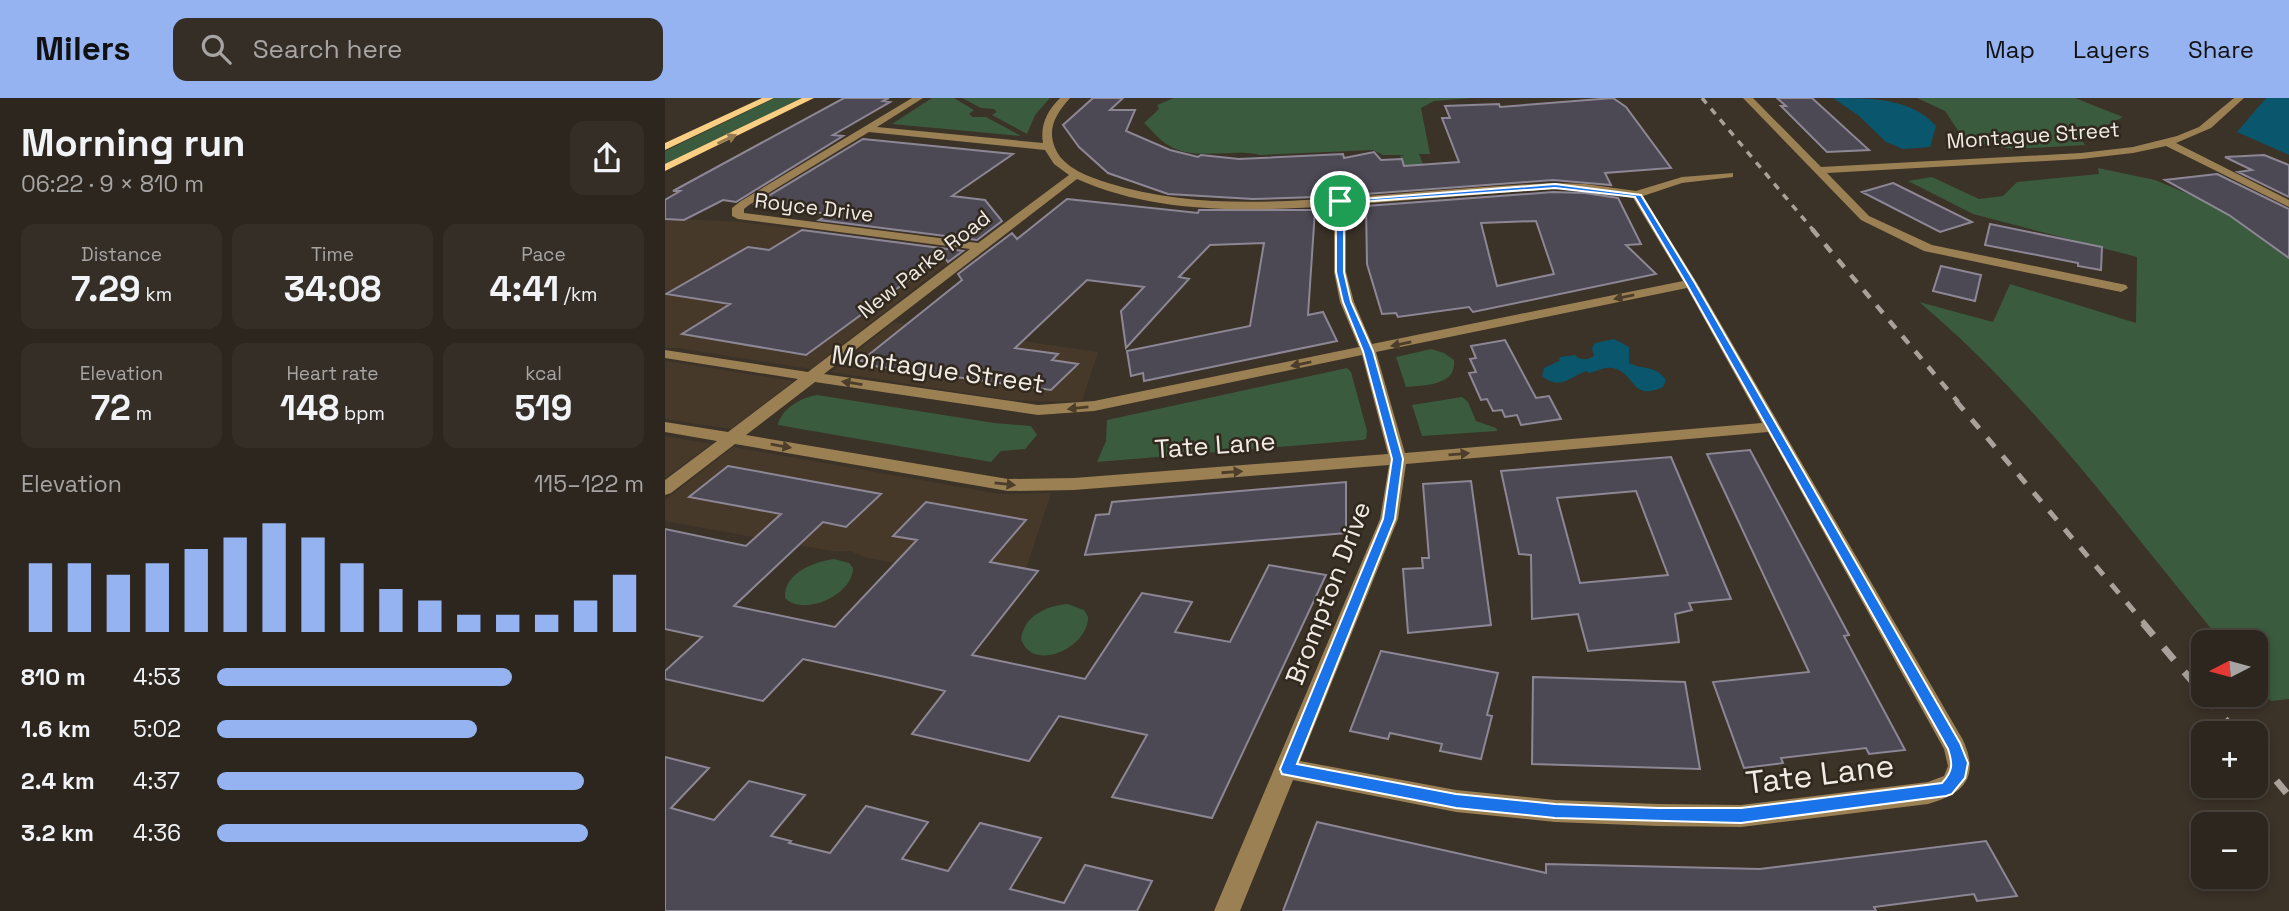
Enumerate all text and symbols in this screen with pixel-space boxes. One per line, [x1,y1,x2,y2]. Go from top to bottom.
search box [173,18,663,81]
text: Milers [35,28,131,70]
icon: search [197,30,235,68]
text: Search here [253,32,403,66]
text: Map [1985,34,2035,65]
text: Layers [2073,34,2150,65]
text: Share [2188,34,2254,65]
street label: Montague Street [1946,115,2120,155]
text: Morning run [21,119,246,167]
button: share [570,121,644,195]
one-way arrow [717,133,737,145]
text: 06:22 · 9 × 810 m [21,169,204,199]
pin [1310,171,1370,231]
icon: arrive [1321,182,1359,220]
street label: Royce Drive [753,186,875,228]
street label: New Parke Road [852,204,996,324]
text: Distance [81,242,162,267]
text: Time [311,242,354,267]
text: Pace [521,242,566,267]
text: 7.29 [71,267,141,311]
text: 34:08 [284,267,381,311]
text: 4:41 [490,267,559,311]
text: km [141,282,172,307]
text: /km [559,282,597,307]
one-way arrow [1613,292,1635,303]
street label: Montague Street [829,337,1047,401]
one-way arrow [1390,339,1412,350]
one-way arrow [1290,359,1312,370]
text: Elevation [80,361,163,386]
text: Heart rate [286,361,379,386]
text: kcal [525,361,562,386]
one-way arrow [841,377,863,388]
text: 72 [91,386,131,430]
text: 148 [280,386,339,430]
text: 519 [515,386,572,430]
text: m [131,401,152,426]
text: bpm [339,401,385,426]
one-way arrow [1066,402,1088,413]
street label: Tate Lane [1153,424,1277,466]
one-way arrow [770,441,792,452]
one-way arrow [1448,448,1470,459]
one-way arrow [1221,466,1243,477]
text: Elevation [21,469,122,499]
text: 115–122 m [534,469,644,499]
one-way arrow [994,479,1016,490]
street label: Brompton Drive [1277,497,1379,689]
north arrow [2191,630,2268,707]
map controls [2191,630,2268,889]
text: 810 m [21,662,86,692]
text: 4:53 [133,662,181,692]
text: 1.6 km [21,714,91,744]
text: 5:02 [133,714,181,744]
button: + [2191,721,2268,798]
street label: Tate Lane [1744,745,1896,803]
text: 2.4 km [21,766,95,796]
text: 4:37 [133,766,180,796]
button: − [2191,812,2268,889]
text: 3.2 km [21,818,94,848]
text: 4:36 [133,818,181,848]

